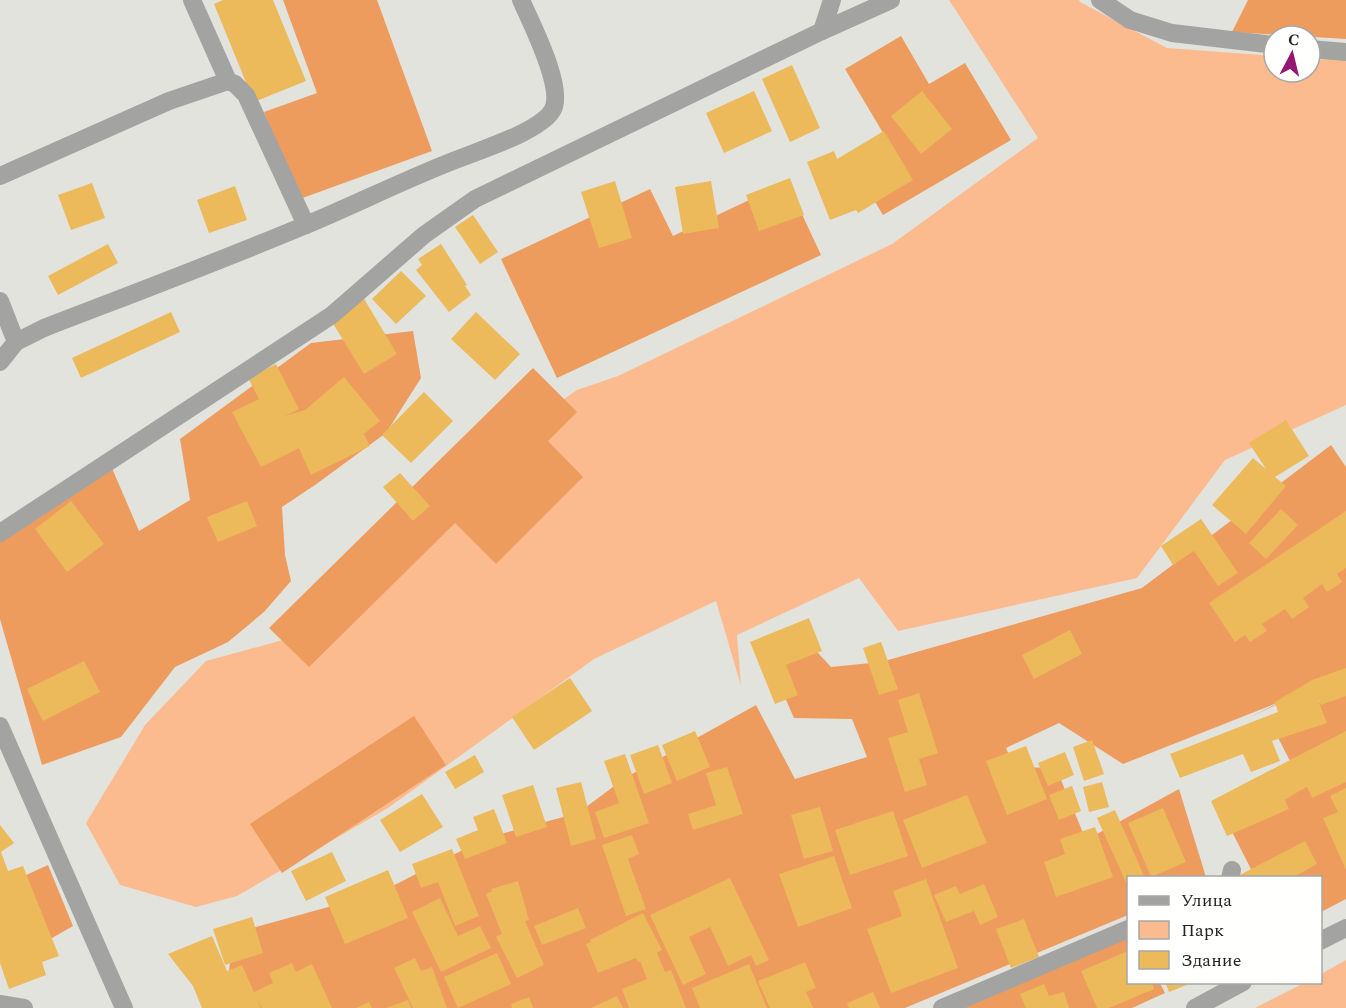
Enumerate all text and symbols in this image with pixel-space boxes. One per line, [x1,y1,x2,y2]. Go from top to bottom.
north arrow [1262,24,1322,84]
text: С [1287,27,1301,53]
legend [1127,876,1322,984]
text: Улица [1181,887,1232,914]
text: Парк [1181,917,1224,944]
text: Здание [1181,947,1241,974]

